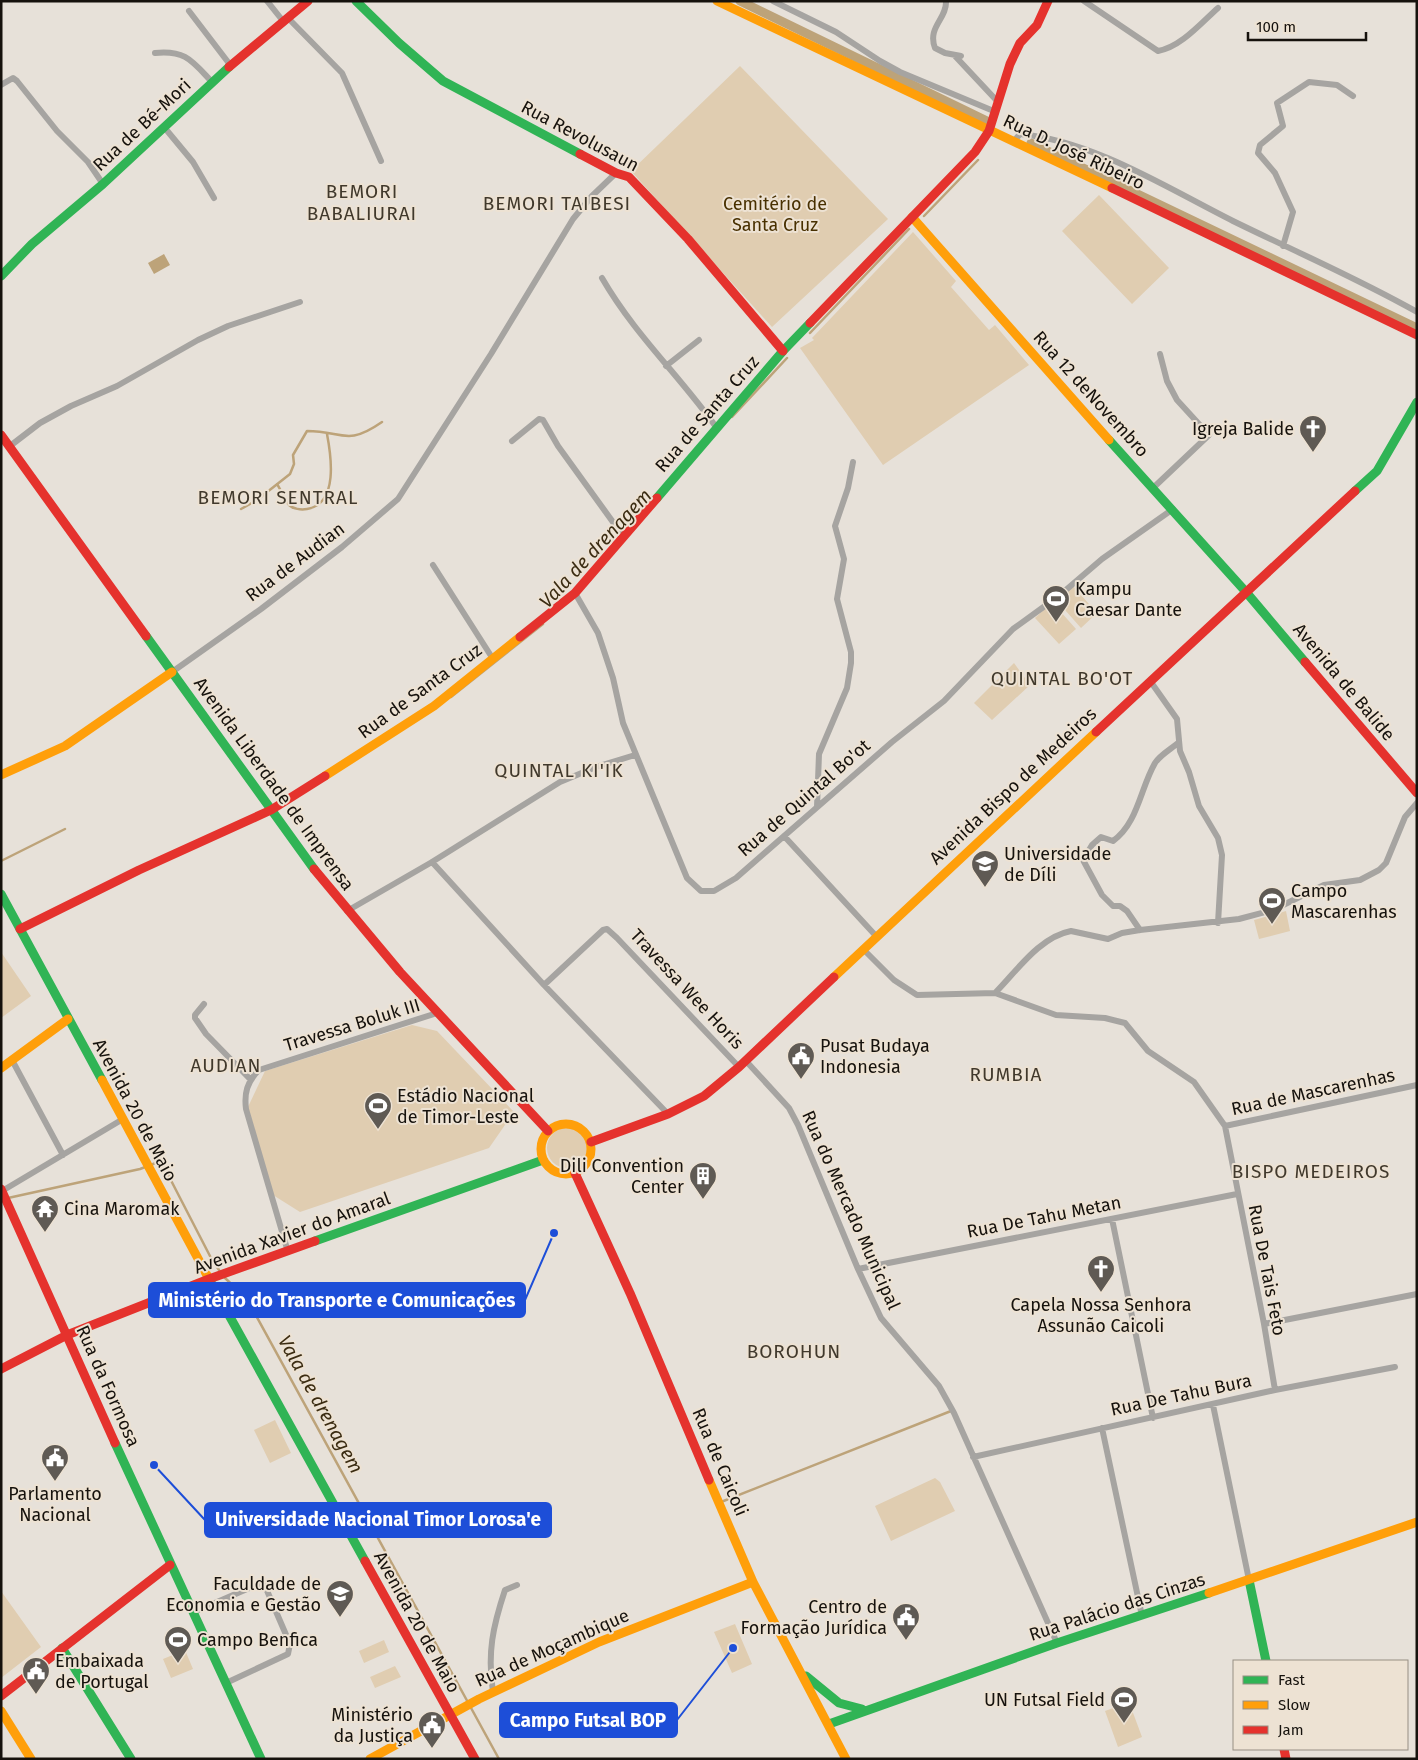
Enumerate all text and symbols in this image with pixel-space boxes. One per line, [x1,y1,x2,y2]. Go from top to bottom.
scale bar [1248,10,1366,42]
text: 100 m [1256,18,1296,36]
street label: Rua de Bé-Mori [88,74,196,176]
street label: Rua Revolusaun [517,96,643,176]
street label: Rua D. José Ribeiro [1000,110,1148,194]
district label: BEMORI BABALIURAI [307,180,417,225]
district label: BEMORI TAIBESI [483,192,631,215]
park label: Cemitério de Santa Cruz [723,193,827,236]
street label: Rua 12 deNovembro [1029,326,1153,462]
street label: Rua de Santa Cruz [650,351,764,477]
church icon: Igreja Balide [1298,414,1328,453]
place label: Igreja Balide [1192,418,1294,440]
water label: Vala de drenagem [534,484,656,613]
district label: BEMORI SENTRAL [198,486,358,509]
street label: Rua de Audian [241,518,349,606]
place label: Kampu Caesar Dante [1075,578,1182,621]
sports icon: Kampu Caesar Dante [1041,584,1071,623]
street label: Avenida de Balide [1288,619,1400,745]
street label: Rua de Santa Cruz [354,639,486,743]
district label: QUINTAL BO'OT [991,667,1133,690]
street label: Avenida Liberdade de Imprensa [189,673,359,895]
street label: Avenida Bispo de Medeiros [925,703,1101,869]
street label: Rua de Quintal Bo'ot [733,734,875,861]
district label: QUINTAL KI'IK [494,759,624,782]
place label: Universidade de Díli [1004,843,1111,886]
school or university icon: Universidade de Díli [970,849,1000,888]
place label: Campo Mascarenhas [1291,880,1397,923]
sports icon: Campo Mascarenhas [1257,886,1287,925]
street label: Travessa Wee Horis [626,924,748,1054]
street label: Travessa Boluk III [281,994,423,1056]
street label: Avenida 20 de Maio [88,1035,182,1185]
place label: Pusat Budaya Indonesia [820,1035,930,1078]
public building icon: Pusat Budaya Indonesia [786,1041,816,1080]
district label: AUDIAN [191,1054,261,1077]
district label: RUMBIA [970,1063,1042,1086]
street label: Rua de Mascarenhas [1229,1064,1397,1120]
place label: Estádio Nacional de Timor-Leste [397,1085,534,1128]
sports icon: Estádio Nacional de Timor-Leste [363,1091,393,1130]
street label: Rua do Mercado Municipal [797,1107,905,1313]
place label: Dili Convention Center [560,1155,684,1198]
district label: BISPO MEDEIROS [1232,1160,1390,1183]
building icon: Dili Convention Center [688,1161,718,1200]
street label: Avenida Xavier do Amaral [191,1187,393,1279]
street label: Rua De Tahu Metan [965,1191,1123,1243]
temple icon: Cina Maromak [30,1194,60,1233]
place label: Cina Maromak [64,1198,180,1220]
street label: Rua De Tais Feto [1243,1202,1291,1338]
church icon: Capela Nossa Senhora Assunão Caicoli [1086,1254,1116,1293]
callout: Ministério do Transporte e Comunicações [149,1283,525,1317]
text: Ministério do Transporte e Comunicações [159,1289,515,1312]
place label: Capela Nossa Senhora Assunão Caicoli [1010,1294,1192,1337]
street label: Rua da Formosa [71,1322,145,1450]
water label: Vala de drenagem [273,1331,368,1477]
district label: BOROHUN [747,1340,841,1363]
street label: Rua De Tahu Bura [1108,1369,1254,1421]
street label: Rua de Caicoli [687,1405,753,1519]
public building icon: Parlamento Nacional [40,1443,70,1482]
place label: Parlamento Nacional [8,1483,102,1526]
callout: Universidade Nacional Timor Lorosa'e [205,1503,551,1537]
text: Universidade Nacional Timor Lorosa'e [215,1508,541,1531]
street label: Avenida 20 de Maio [369,1547,465,1697]
street label: Rua Palácio das Cinzas [1026,1568,1208,1646]
place label: Faculdade de Economia e Gestão [166,1573,321,1616]
school or university icon: Faculdade de Economia e Gestão [325,1579,355,1618]
place label: Centro de Formação Jurídica [741,1596,887,1639]
public building icon: Centro de Formação Jurídica [891,1602,921,1641]
street label: Rua de Moçambique [472,1604,632,1692]
sports icon: Campo Benfica [163,1625,193,1664]
place label: Campo Benfica [197,1629,318,1651]
place label: Embaixada de Portugal [55,1650,149,1693]
public building icon: Embaixada de Portugal [21,1656,51,1695]
legend [1233,1660,1408,1750]
text: Fast [1278,1671,1305,1689]
sports icon: UN Futsal Field [1109,1685,1139,1724]
place label: UN Futsal Field [984,1689,1105,1711]
text: Slow [1278,1696,1310,1714]
callout: Campo Futsal BOP [500,1703,677,1737]
place label: Ministério da Justiça [331,1704,413,1747]
text: Campo Futsal BOP [510,1709,666,1732]
public building icon: Ministério da Justiça [417,1710,447,1749]
text: Jam [1278,1721,1304,1739]

